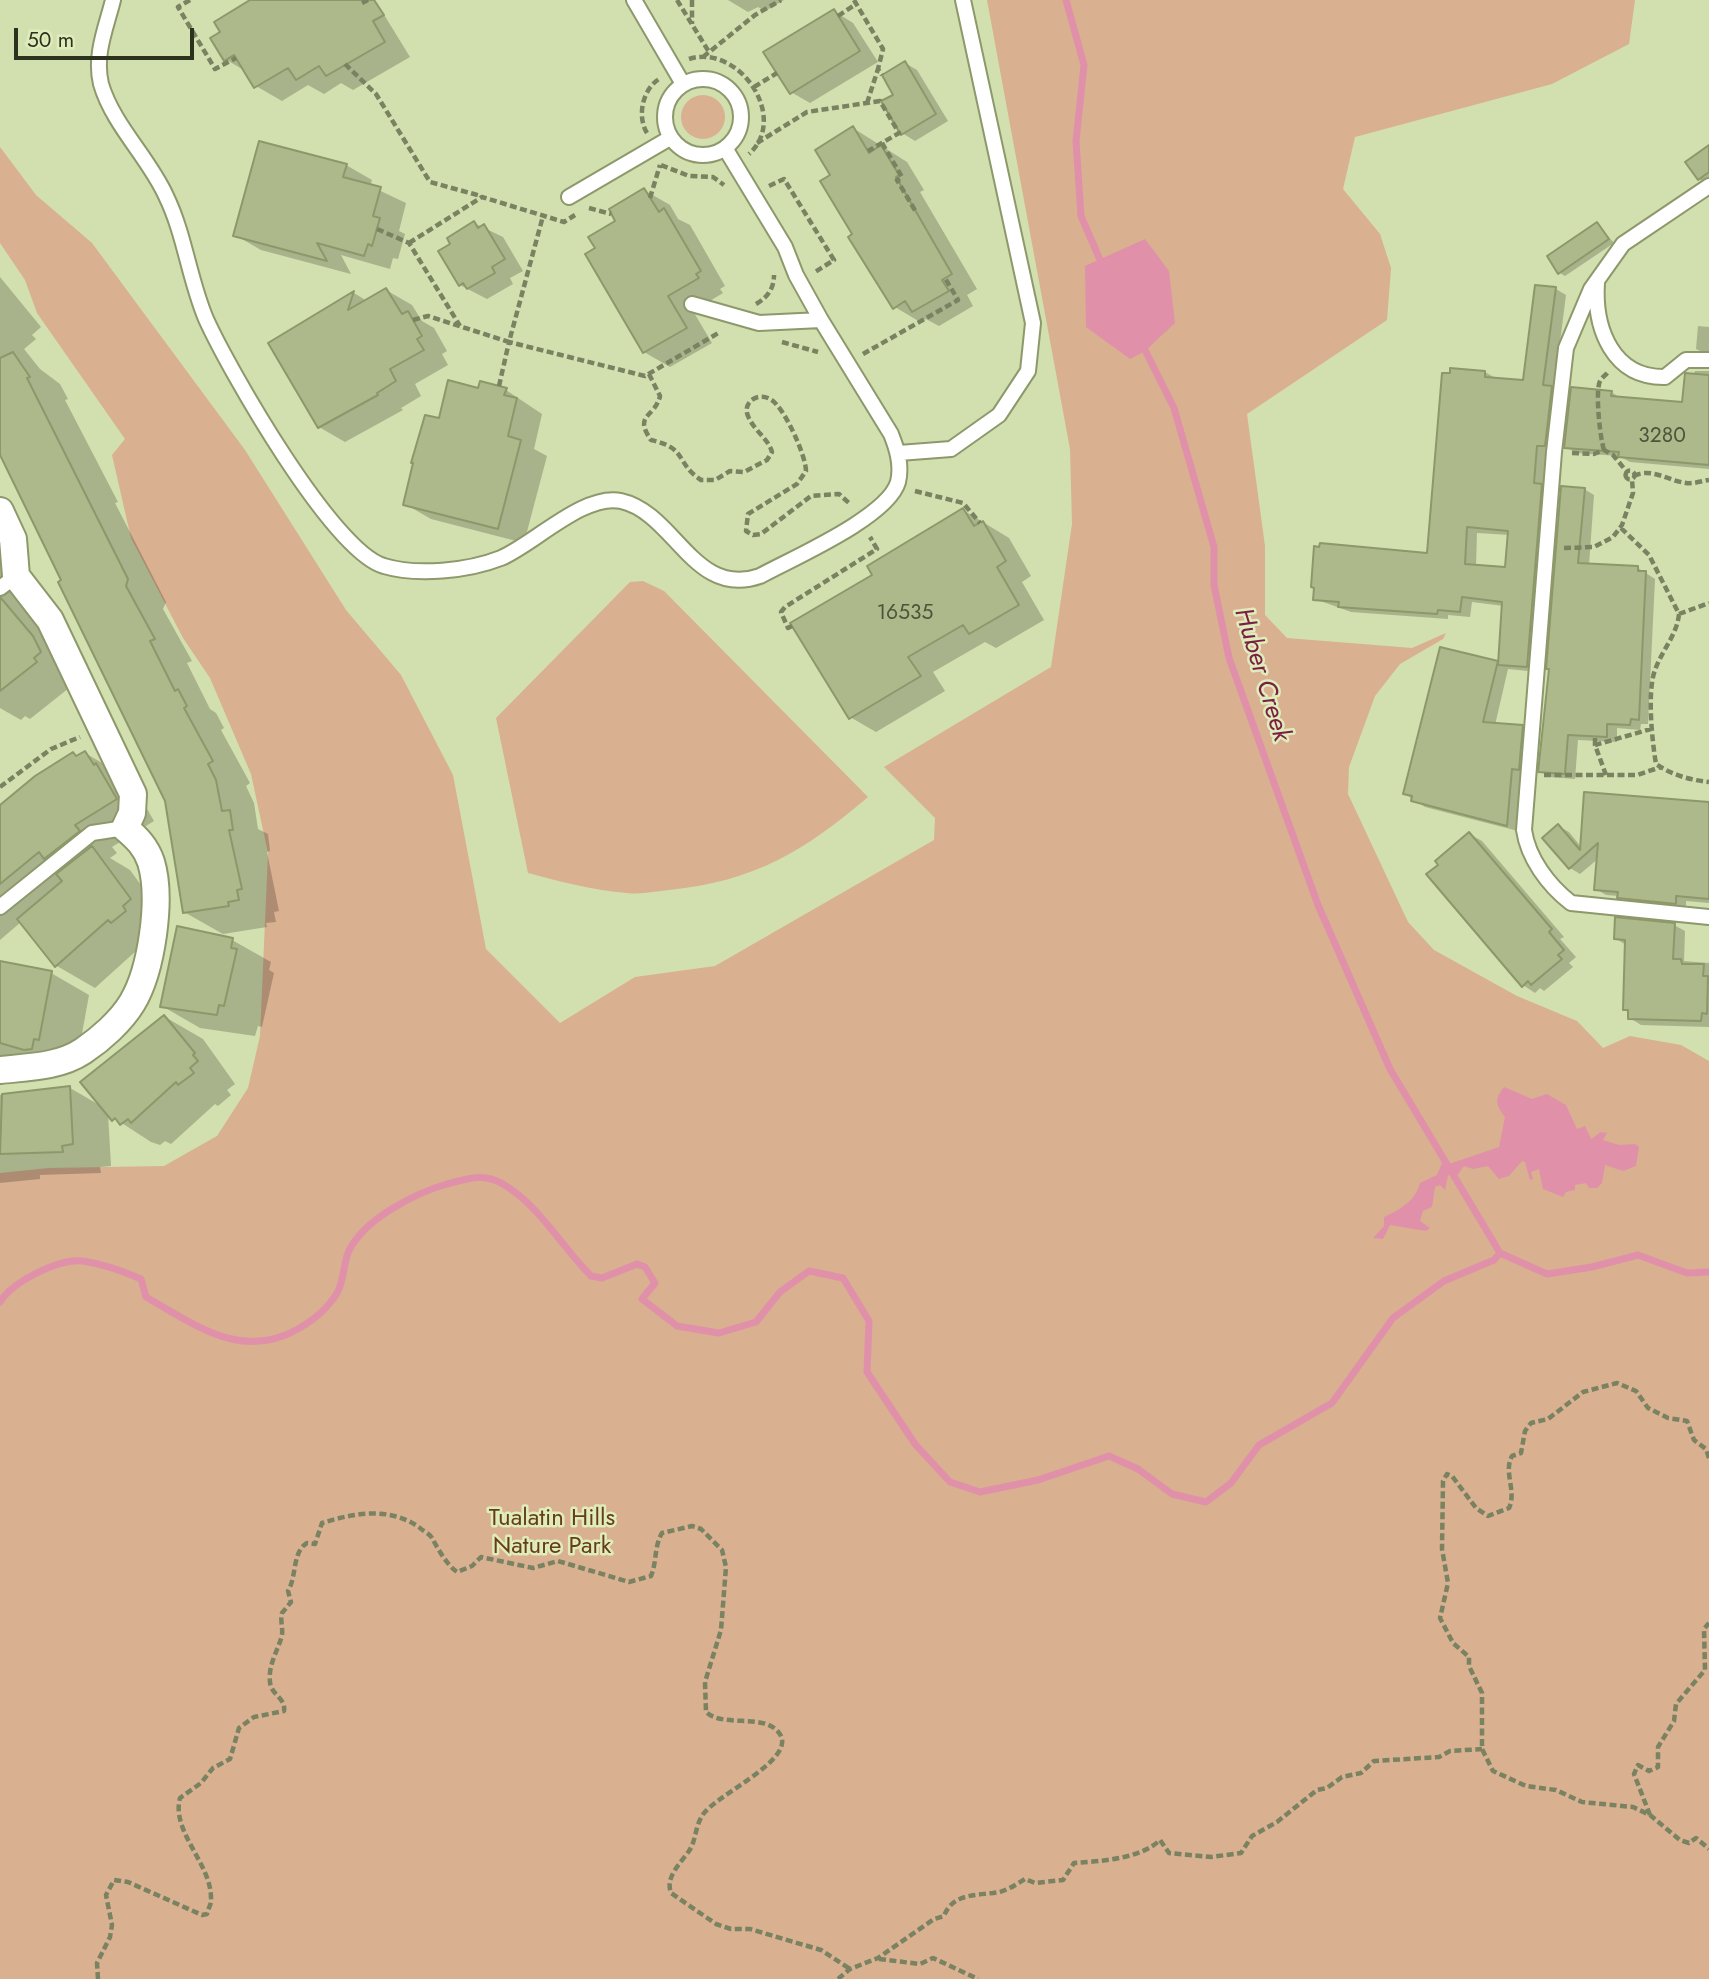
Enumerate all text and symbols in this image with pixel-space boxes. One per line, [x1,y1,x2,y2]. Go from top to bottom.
scale bar [18,14,198,58]
text: 50 m [27,25,74,55]
house number: 3280 [1638,424,1686,450]
house number: 16535 [877,601,933,627]
water label: Huber Creek [1226,605,1296,745]
park label: Tualatin Hills Nature Park [489,1505,615,1561]

